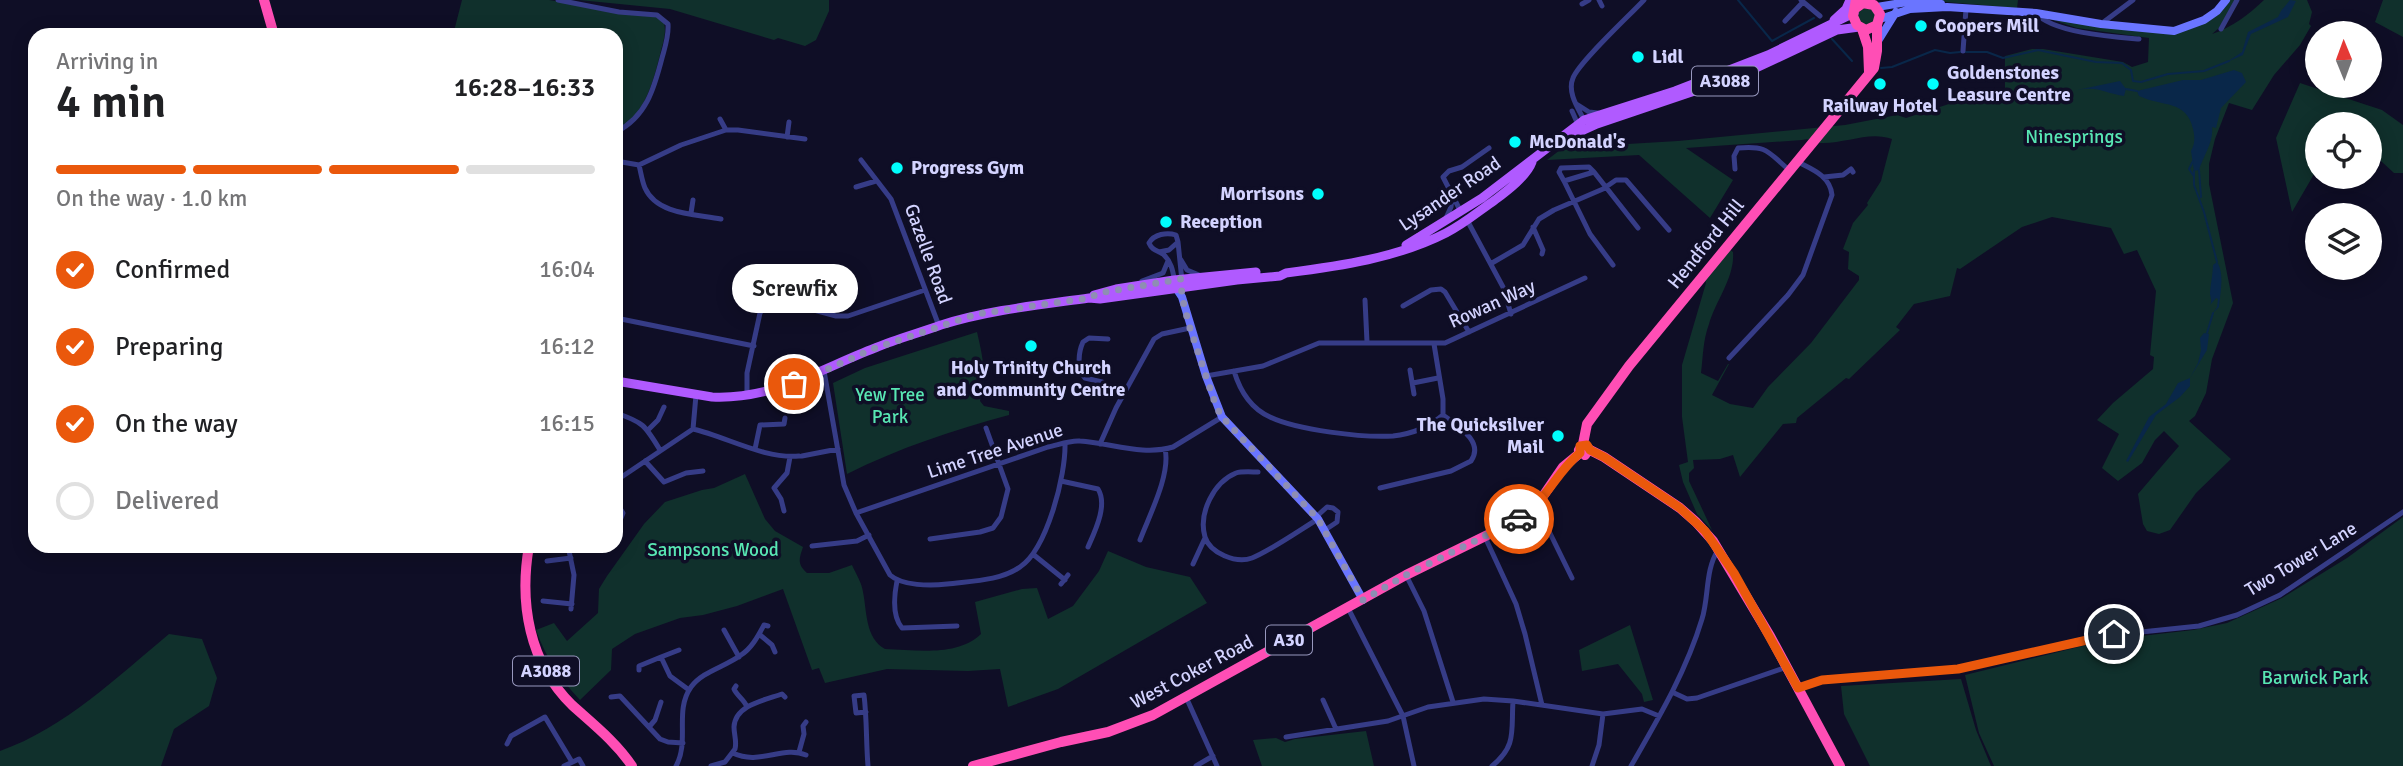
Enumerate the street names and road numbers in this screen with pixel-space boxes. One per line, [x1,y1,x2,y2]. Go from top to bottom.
road number: A3088 [1692,66,1758,96]
street label: Lysander Road [1395,151,1505,237]
street label: Hendford Hill [1662,194,1750,294]
street label: Gazelle Road [899,201,957,307]
street label: Rowan Way [1445,274,1539,334]
street label: Lime Tree Avenue [924,418,1066,484]
street label: Two Tower Lane [2241,516,2361,602]
road number: A30 [1266,626,1312,654]
street label: West Coker Road [1126,630,1258,714]
road number: A3088 [513,656,579,686]

